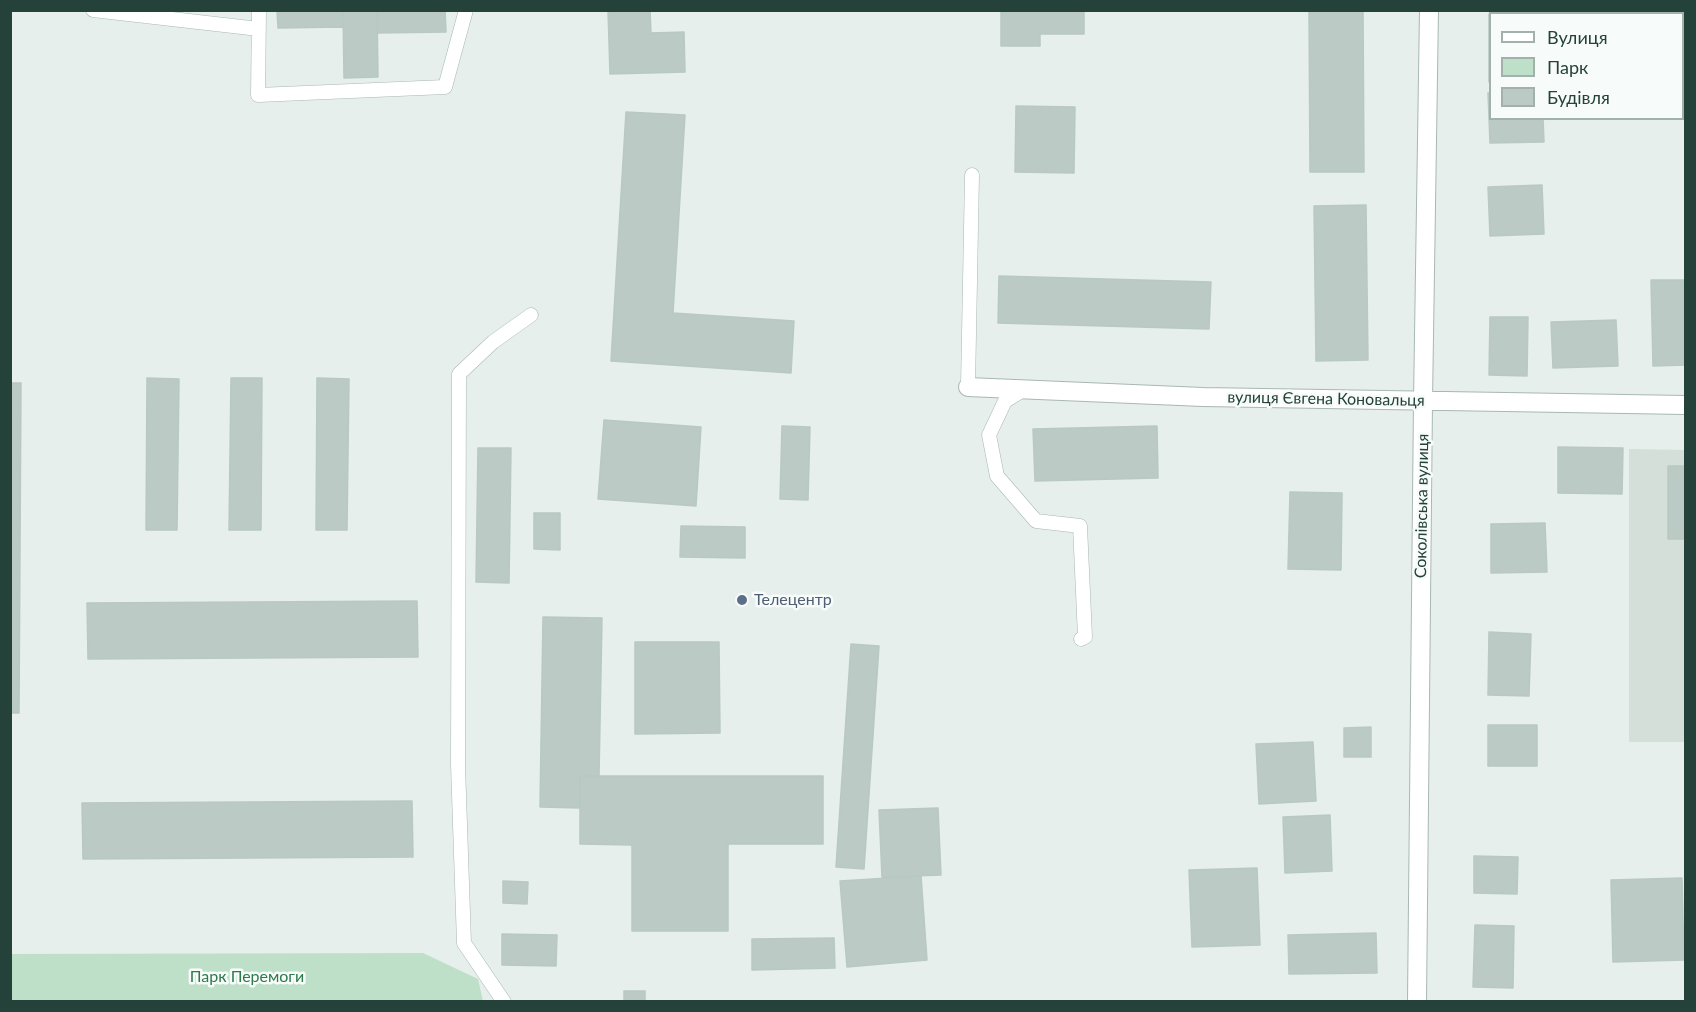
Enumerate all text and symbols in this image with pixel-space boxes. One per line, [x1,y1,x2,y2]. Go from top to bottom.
legend [1489,12,1684,120]
text: Вулиця [1547,26,1608,48]
text: Парк [1547,56,1588,78]
text: Будівля [1547,86,1610,108]
street label: вулиця Євгена Коновальця [1227,388,1425,410]
street label: Соколівська вулиця [1411,434,1433,578]
place label: Телецентр [754,590,832,610]
marker: Телецентр [735,593,749,607]
park label: Парк Перемоги [190,967,304,987]

